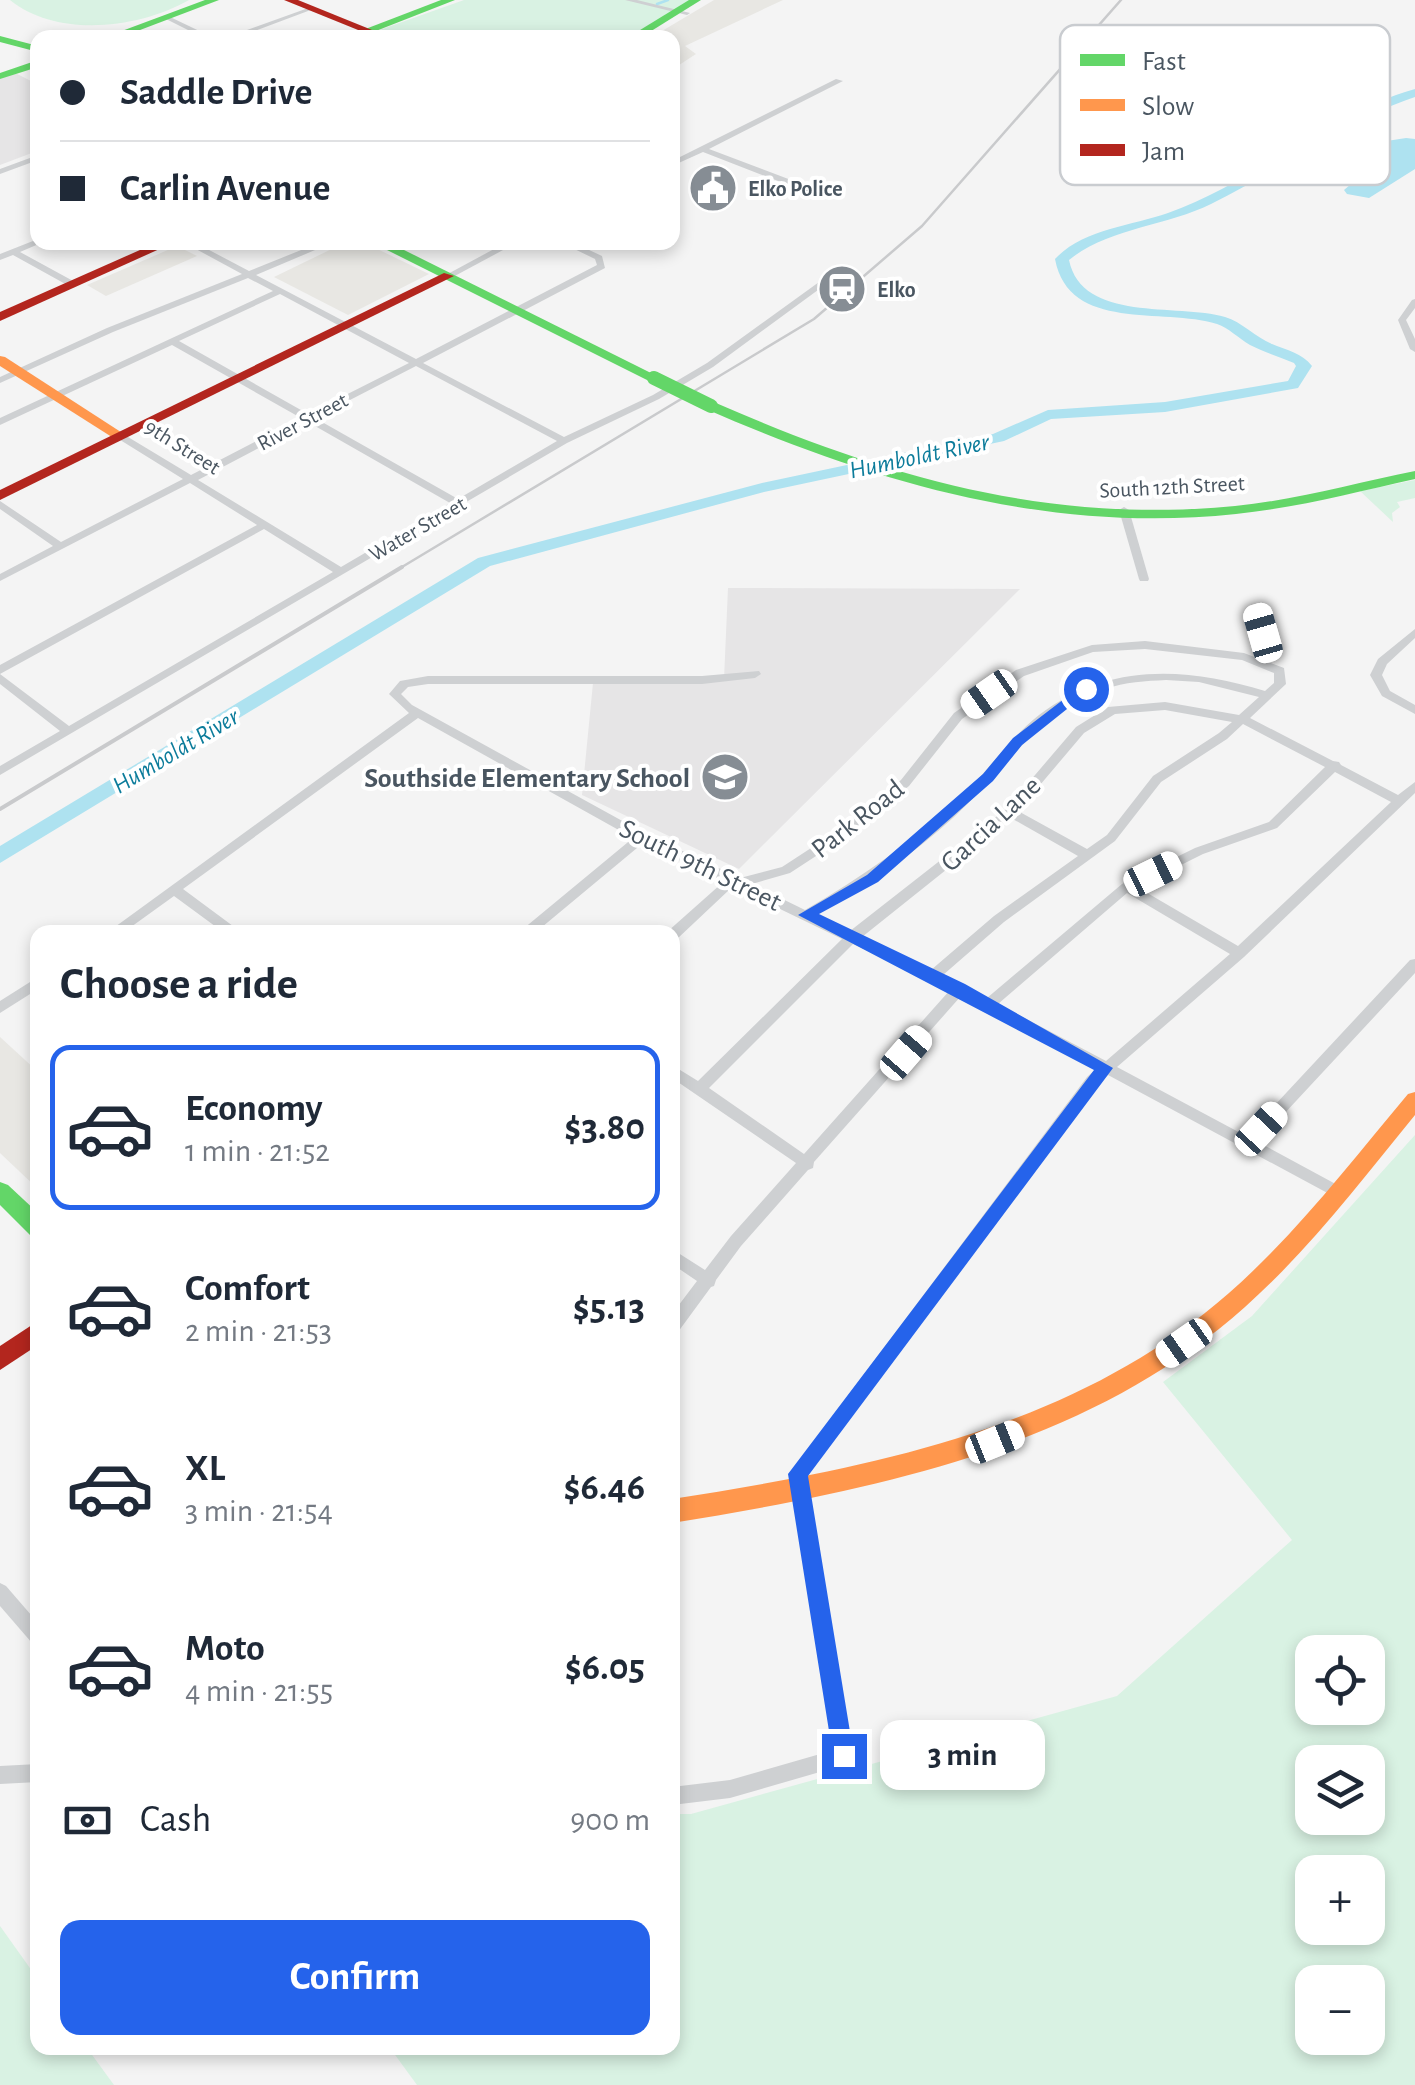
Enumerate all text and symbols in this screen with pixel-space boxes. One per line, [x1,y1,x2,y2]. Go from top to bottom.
legend [1060,25,1390,185]
text: Fast [1142,48,1186,76]
text: Saddle Drive [120,74,313,112]
text: Slow [1142,93,1194,121]
text: Jam [1142,138,1185,166]
public building icon: Elko Police [687,162,739,214]
text: Carlin Avenue [120,170,330,208]
place label: Elko Police [748,178,843,200]
station icon: Elko [816,263,868,315]
place label: Elko [877,279,916,301]
street label: River Street [254,389,351,455]
street label: 9th Street [141,415,224,478]
water label: Humboldt River [847,429,992,483]
street label: South 12th Street [1099,472,1245,502]
street label: Water Street [365,492,470,565]
car [1240,600,1286,666]
car [956,665,1022,723]
route start [1064,667,1109,712]
water label: Humboldt River [108,703,244,799]
school or university icon: Southside Elementary School [699,751,751,803]
place label: Southside Elementary School [364,765,690,793]
street label: Garcia Lane [936,772,1047,877]
street label: Park Road [807,775,910,864]
street label: South 9th Street [615,815,785,917]
car [1119,847,1187,901]
text: Choose a ride [60,962,298,1007]
car [875,1021,937,1085]
icon: car [65,1083,155,1173]
text: Economy [185,1090,323,1128]
car [1230,1097,1292,1161]
text: $3.80 [564,1109,645,1147]
text: 1 min · 21:52 [185,1135,330,1167]
icon: car [65,1263,155,1353]
text: Comfort [185,1270,310,1308]
text: $5.13 [573,1289,645,1327]
car [1151,1314,1217,1372]
text: 2 min · 21:53 [185,1315,332,1347]
car [962,1417,1028,1467]
icon: car [65,1443,155,1533]
text: XL [185,1450,225,1488]
text: $6.46 [563,1469,645,1507]
text: 3 min · 21:54 [185,1495,333,1527]
icon: car [65,1623,155,1713]
text: Moto [185,1630,265,1668]
map controls [1295,1635,1385,2055]
button: locate [1295,1635,1385,1725]
text: $6.05 [565,1649,645,1687]
text: 4 min · 21:55 [185,1675,333,1707]
callout: 3 min [879,1721,1044,1791]
route end [822,1734,867,1779]
text: 3 min [928,1739,997,1771]
button: layers [1295,1745,1385,1835]
icon: cash [60,1793,115,1848]
text: Cash [140,1801,211,1839]
text: 900 m [570,1804,650,1836]
button: + [1295,1855,1385,1945]
button: Confirm [60,1920,650,2035]
button: − [1295,1965,1385,2055]

